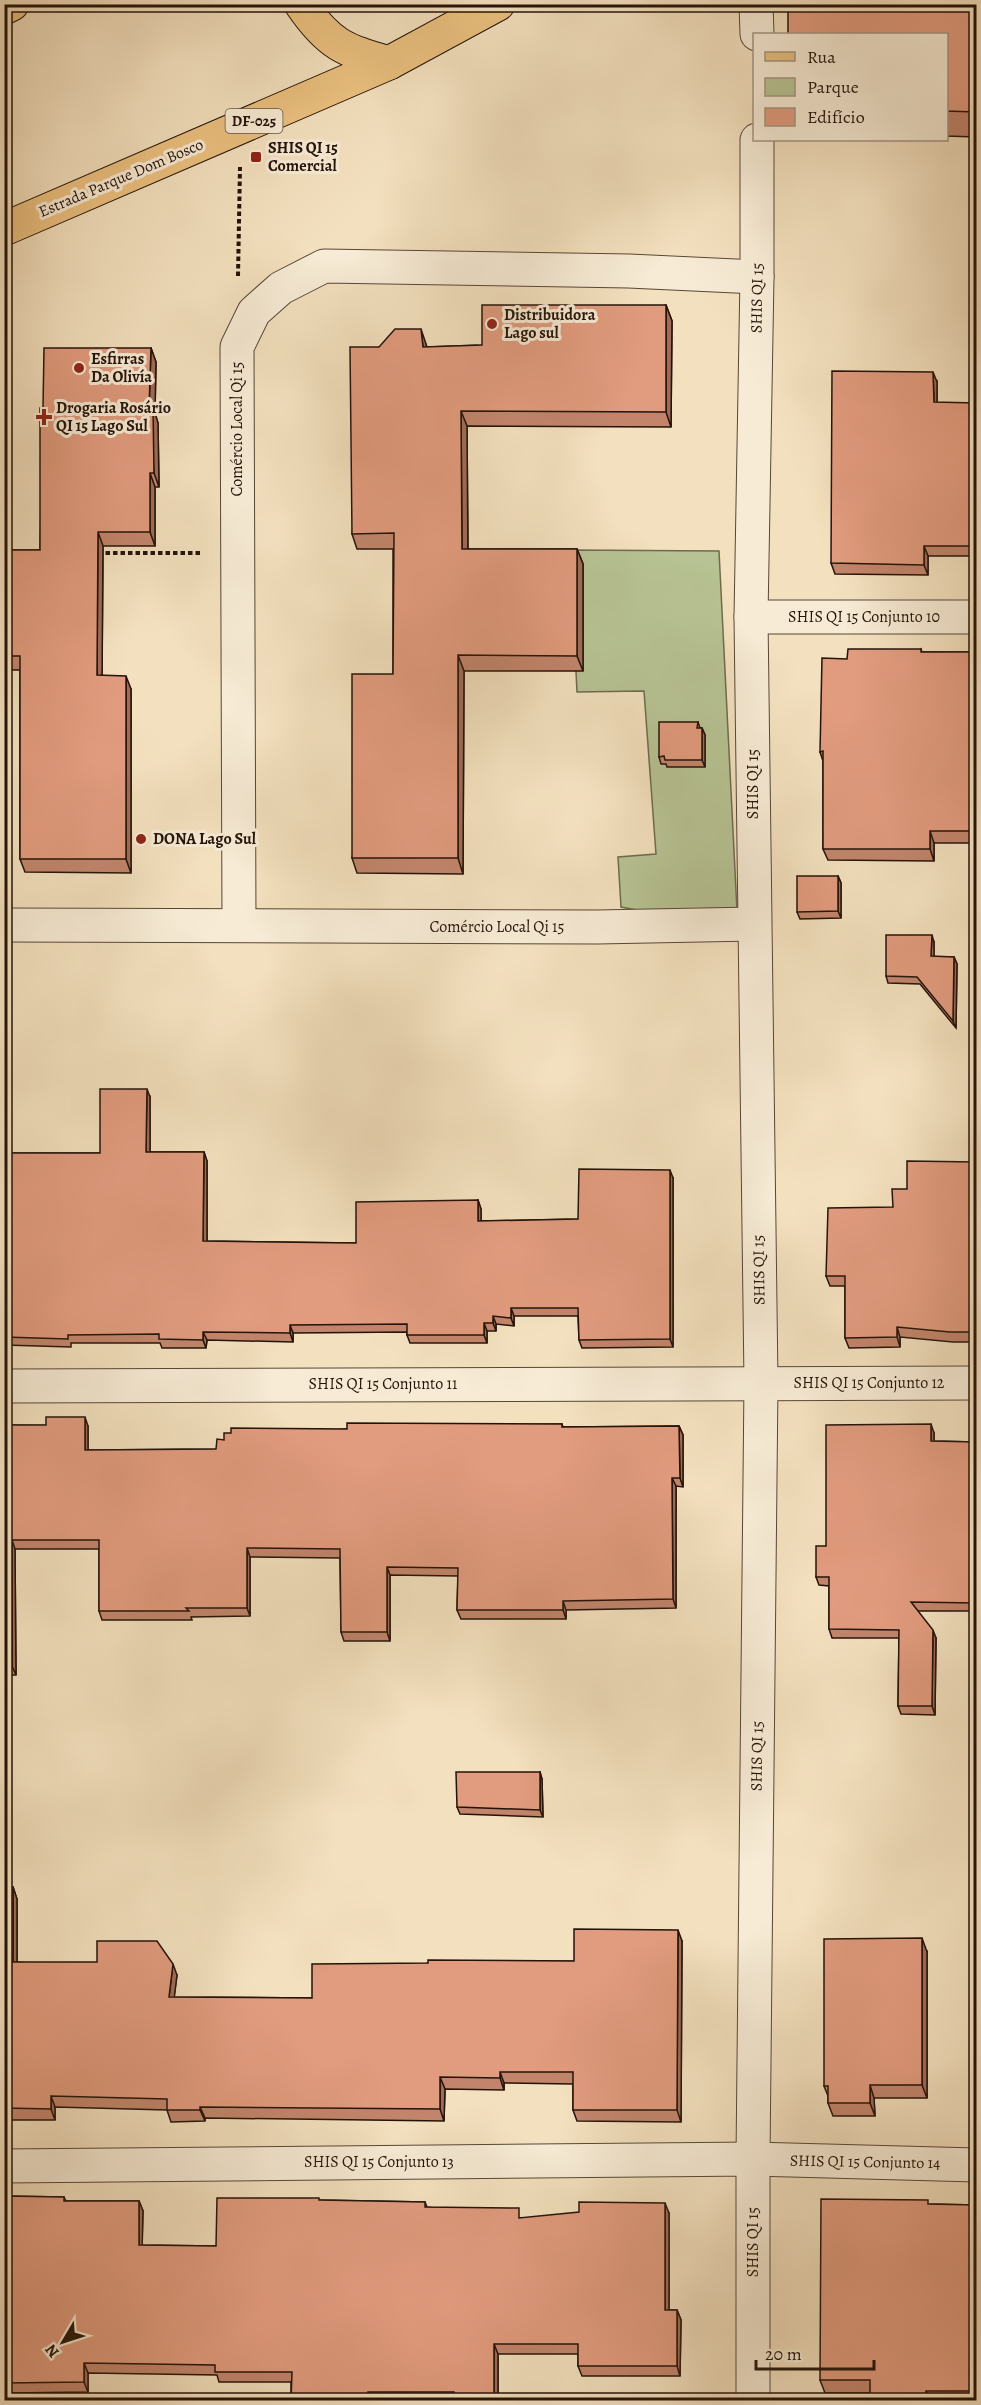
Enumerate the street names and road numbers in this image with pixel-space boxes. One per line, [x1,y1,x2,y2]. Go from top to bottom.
road number: DF-025 [226,109,282,133]
street label: Estrada Parque Dom Bosco [35,133,207,223]
street label: SHIS QI 15 [745,262,769,333]
street label: Comércio Local Qi 15 [226,361,248,496]
street label: SHIS QI 15 Conjunto 10 [788,606,940,628]
street label: SHIS QI 15 [742,749,764,819]
street label: Comércio Local Qi 15 [430,916,565,938]
street label: SHIS QI 15 [747,1234,771,1305]
street label: SHIS QI 15 Conjunto 12 [794,1372,945,1394]
street label: SHIS QI 15 Conjunto 11 [309,1373,458,1395]
street label: SHIS QI 15 [745,1720,769,1791]
street label: SHIS QI 15 Conjunto 14 [790,2150,940,2174]
street label: SHIS QI 15 Conjunto 13 [304,2151,454,2173]
street label: SHIS QI 15 [742,2207,764,2277]

